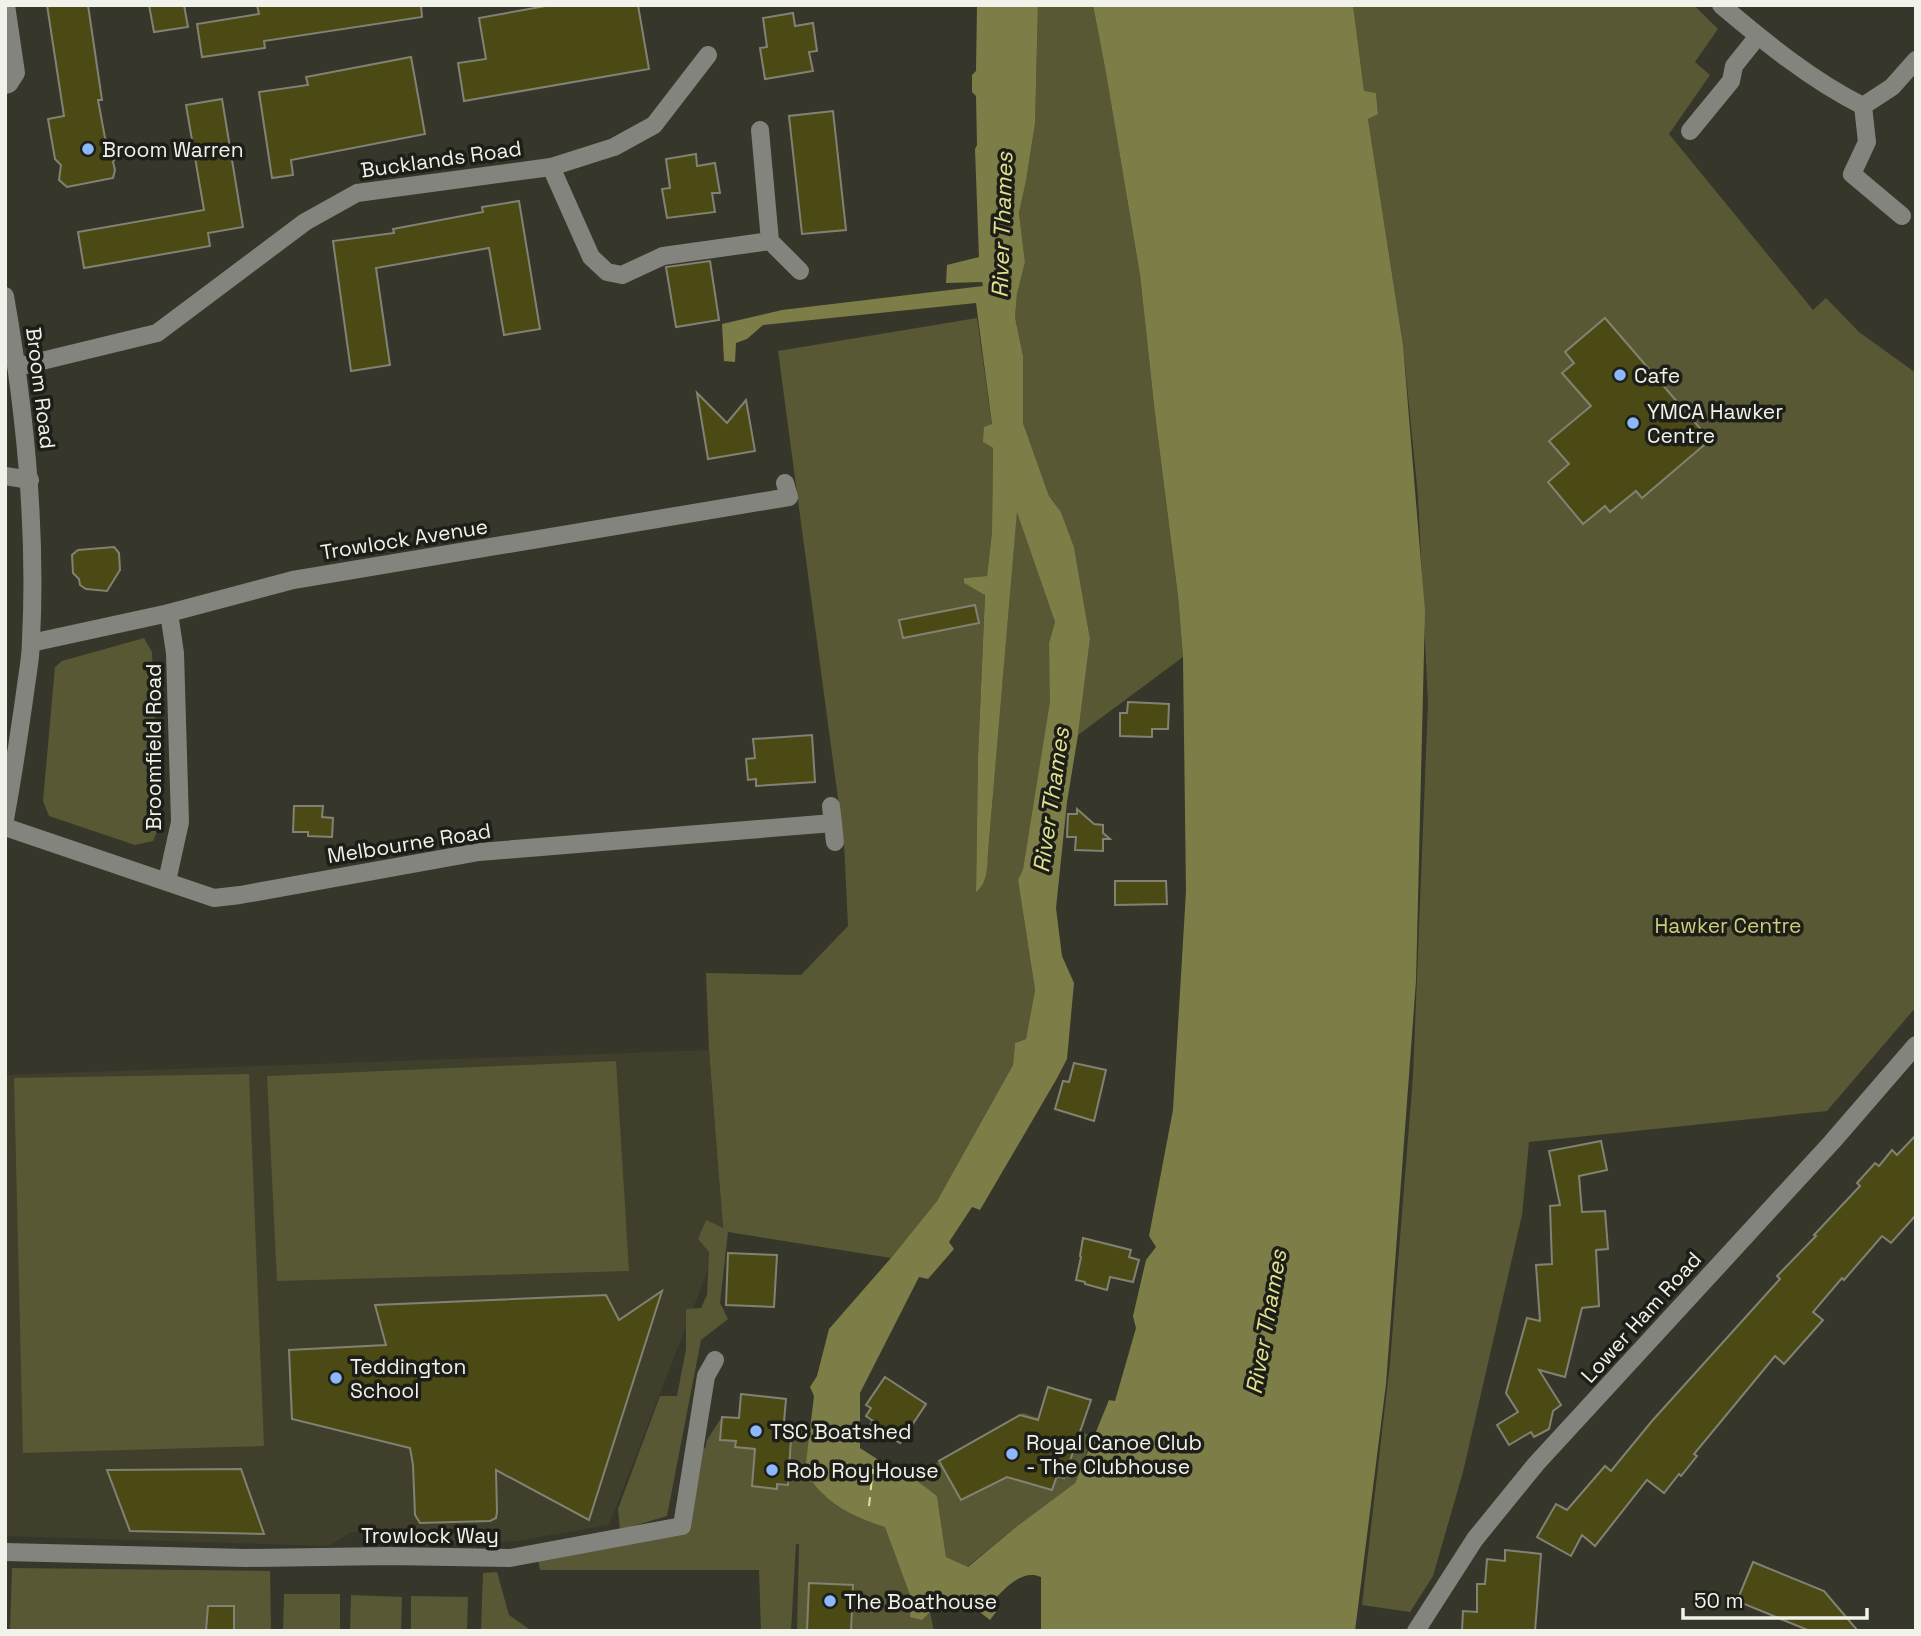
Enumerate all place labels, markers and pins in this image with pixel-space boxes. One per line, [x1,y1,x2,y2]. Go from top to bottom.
place label: Broom Warren [102,136,244,163]
marker: Broom Warren [80,141,96,157]
place label: Cafe [1634,362,1680,389]
marker: Cafe [1612,367,1628,383]
place label: YMCA Hawker Centre [1647,398,1783,449]
marker: YMCA Hawker Centre [1625,415,1641,431]
place label: Teddington School [350,1353,466,1404]
marker: Teddington School [328,1370,344,1386]
place label: TSC Boatshed [770,1418,912,1445]
marker: TSC Boatshed [748,1423,764,1439]
place label: Royal Canoe Club - The Clubhouse [1026,1429,1202,1480]
marker: Royal Canoe Club - The Clubhouse [1004,1446,1020,1462]
place label: Rob Roy House [786,1457,939,1484]
marker: Rob Roy House [764,1462,780,1478]
place label: The Boathouse [844,1588,997,1615]
marker: The Boathouse [822,1593,838,1609]

